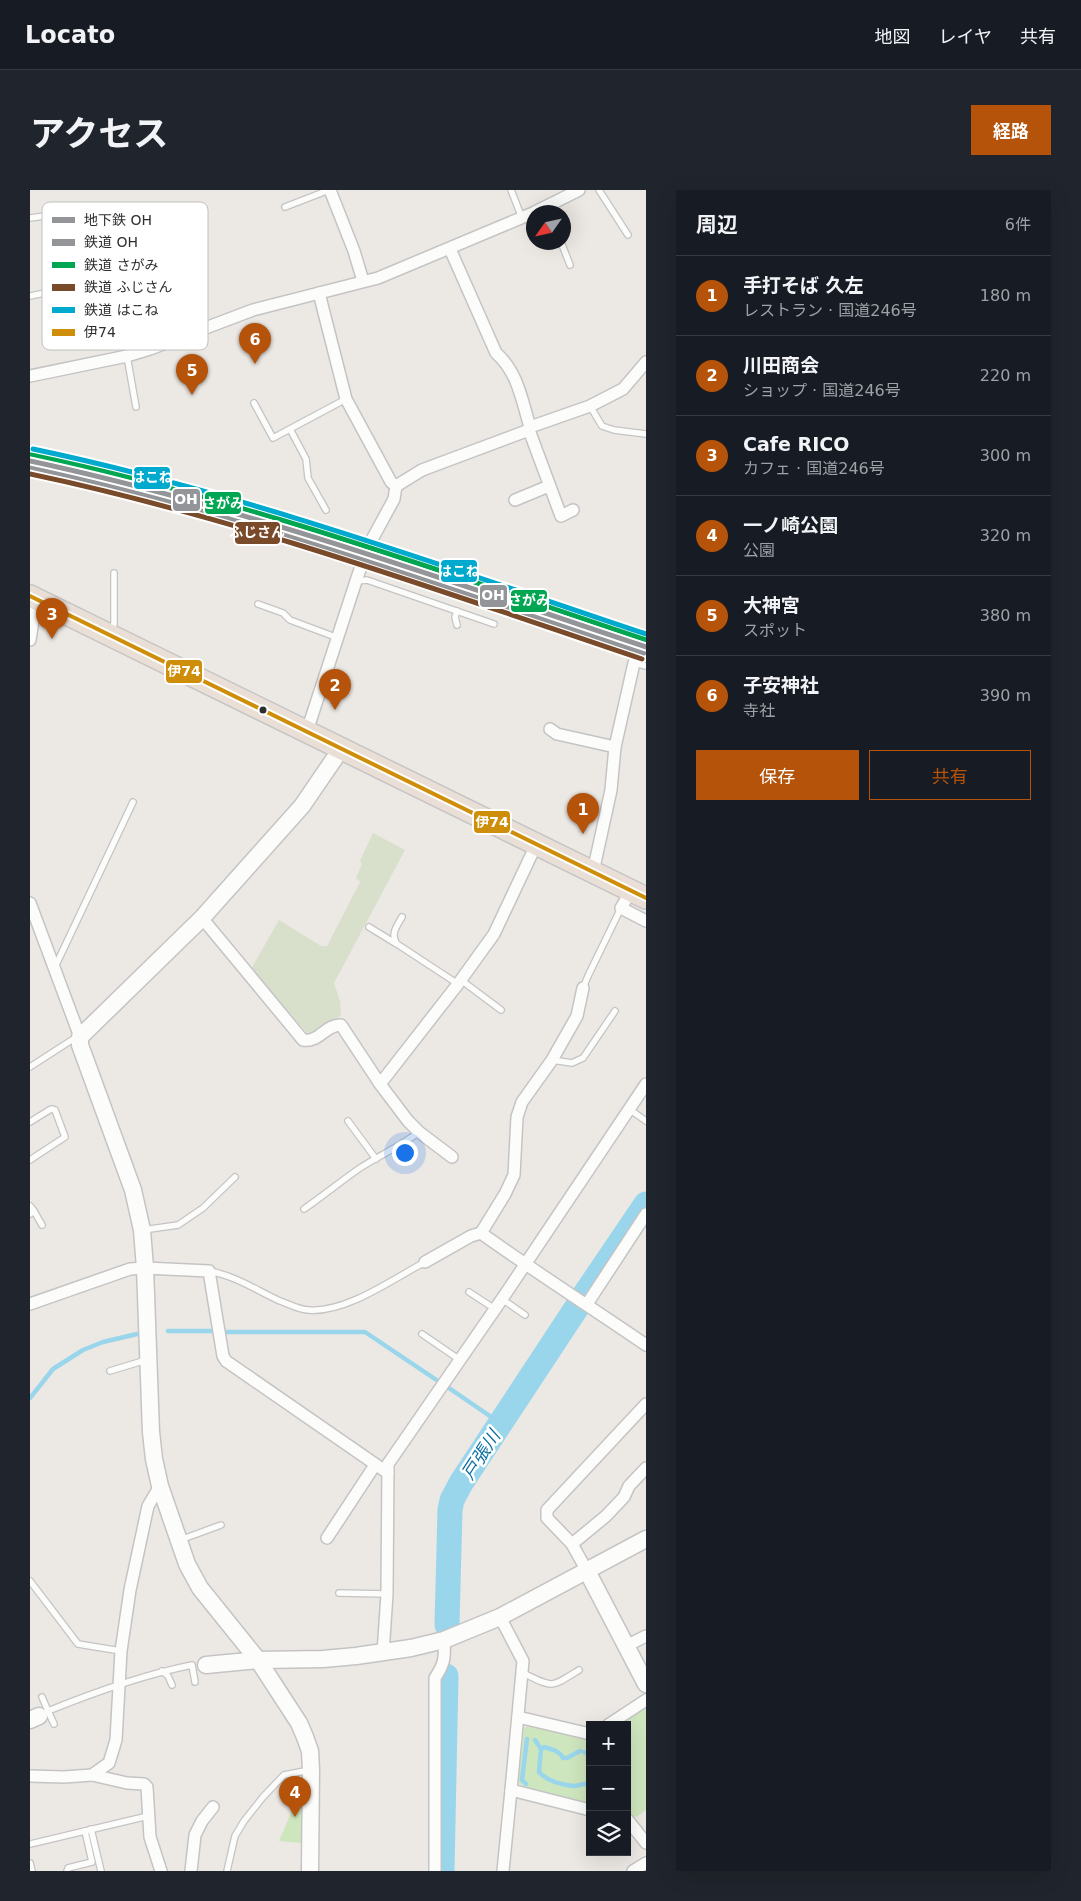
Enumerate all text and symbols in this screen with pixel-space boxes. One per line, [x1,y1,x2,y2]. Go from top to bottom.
text: Locato [25,21,115,49]
text: 地図 [875,26,911,47]
text: レイヤ [939,26,992,47]
text: 共有 [1020,26,1056,47]
button: 経路 [971,105,1051,155]
text: アクセス [30,114,168,154]
legend [42,202,208,350]
north arrow [526,205,571,250]
text: 地下鉄 OH [84,212,152,228]
text: 周辺 [696,213,738,237]
text: 6件 [1005,215,1031,234]
text: 鉄道 OH [84,234,138,250]
text: 鉄道 さがみ [84,257,158,273]
text: 手打そば 久左 [743,274,864,296]
text: 鉄道 ふじさん [84,279,172,295]
text: 1 [706,286,718,305]
text: 180 m [980,286,1031,305]
text: レストラン · 国道246号 [743,301,917,320]
text: 鉄道 はこね [84,302,158,318]
pin: 6 [239,323,271,364]
text: 伊74 [84,324,116,340]
pin: 5 [176,354,208,395]
text: 川田商会 [743,354,819,376]
text: 2 [706,366,718,385]
text: 220 m [980,366,1031,385]
text: ショップ · 国道246号 [743,381,901,400]
text: Cafe RICO [743,433,849,455]
text: 3 [706,446,718,465]
text: 300 m [980,446,1031,465]
text: カフェ · 国道246号 [743,459,885,478]
line badge: はこね [133,466,171,490]
text: はこね [131,469,173,485]
line badge: OH [172,488,201,512]
text: OH [174,491,198,507]
line badge: さがみ [204,491,242,515]
text: さがみ [202,495,244,511]
text: 一ノ崎公園 [743,514,838,536]
line badge: ふじさん [234,521,281,545]
text: ふじさん [229,524,285,540]
text: 4 [706,526,718,545]
text: 320 m [980,526,1031,545]
text: 公園 [743,541,775,560]
line badge: はこね [440,559,478,583]
text: はこね [438,563,480,579]
line badge: OH [479,584,508,608]
text: OH [481,587,505,603]
line badge: さがみ [510,589,548,613]
text: さがみ [508,592,550,608]
text: 大神宮 [743,594,800,616]
pin: 3 [36,598,68,639]
text: 5 [706,606,718,625]
text: 380 m [980,606,1031,625]
text: スポット [743,621,807,640]
line badge: 伊74 [165,659,203,684]
text: 伊74 [167,663,201,679]
pin: 2 [319,669,351,710]
text: 子安神社 [743,674,819,696]
text: 6 [706,686,718,705]
text: 390 m [980,686,1031,705]
text: 寺社 [743,701,775,720]
unlabelled marker [258,705,268,715]
button: 保存 [696,750,859,800]
button: 共有 [869,750,1031,800]
pin: 1 [567,793,599,834]
line badge: 伊74 [473,810,511,834]
text: 伊74 [475,814,509,830]
your location [392,1140,418,1166]
water label: 戸張川 [457,1425,505,1483]
map controls [586,1721,631,1856]
button: + [586,1721,631,1766]
button: − [586,1766,631,1811]
pin: 4 [279,1776,311,1817]
button: layers [586,1811,631,1856]

